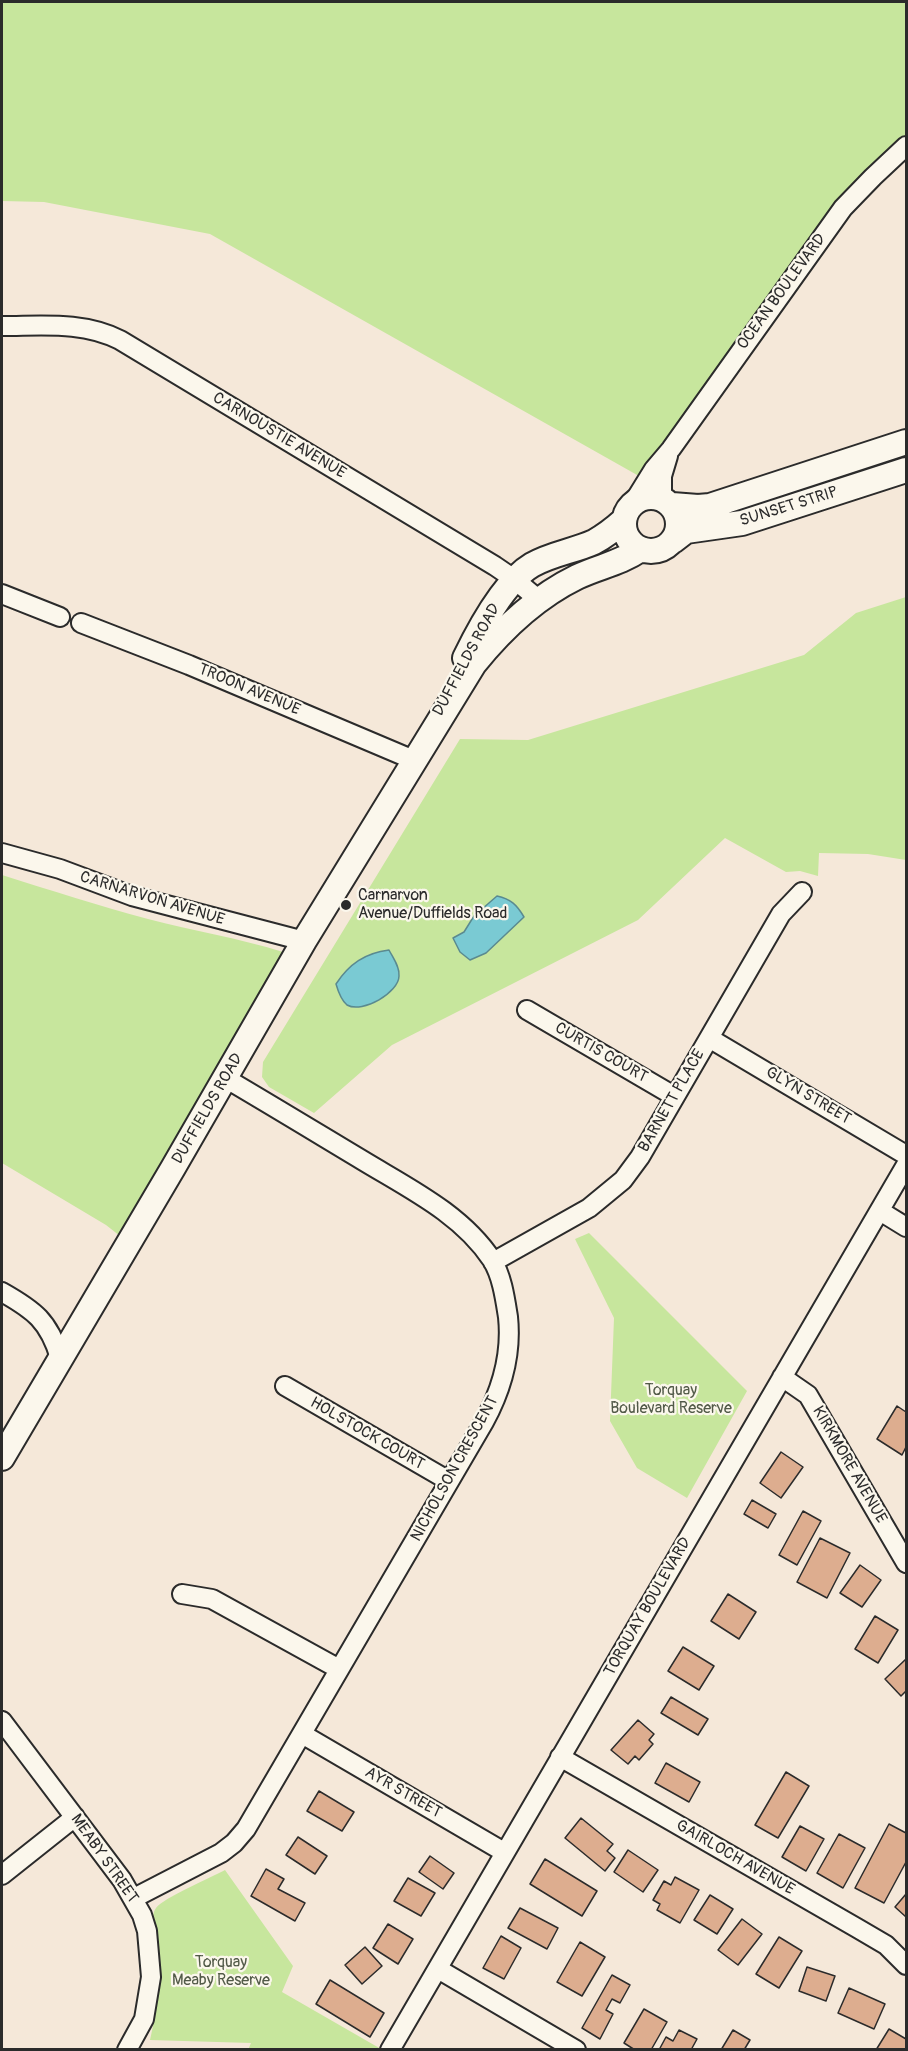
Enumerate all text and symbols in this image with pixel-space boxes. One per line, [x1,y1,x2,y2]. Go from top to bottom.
street label: OCEAN BOULEVARD [734,230,830,354]
street label: CARNOUSTIE AVENUE [209,389,349,483]
street label: SUNSET STRIP [738,483,840,531]
street label: DUFFIELDS ROAD [429,601,505,719]
street label: TROON AVENUE [195,660,303,720]
street label: CARNARVON AVENUE [77,868,227,930]
place label: Carnarvon Avenue/Duffields Road [358,886,507,924]
marker: Carnarvon Avenue/Duffields Road [339,898,353,912]
street label: CURTIS COURT [551,1019,651,1087]
street label: BARNETT PLACE [635,1046,709,1156]
street label: DUFFIELDS ROAD [169,1050,247,1168]
street label: GLYN STREET [762,1063,854,1129]
park label: Torquay Boulevard Reserve [610,1381,732,1419]
street label: HOLSTOCK COURT [306,1393,428,1475]
street label: NICHOLSON CRESCENT [407,1393,503,1545]
street label: KIRKMORE AVENUE [808,1403,890,1527]
street label: TORQUAY BOULEVARD [600,1534,696,1680]
street label: AYR STREET [361,1763,445,1823]
street label: MEABY STREET [66,1811,142,1907]
street label: GAIRLOCH AVENUE [672,1816,798,1900]
park label: Torquay Meaby Reserve [172,1953,270,1991]

